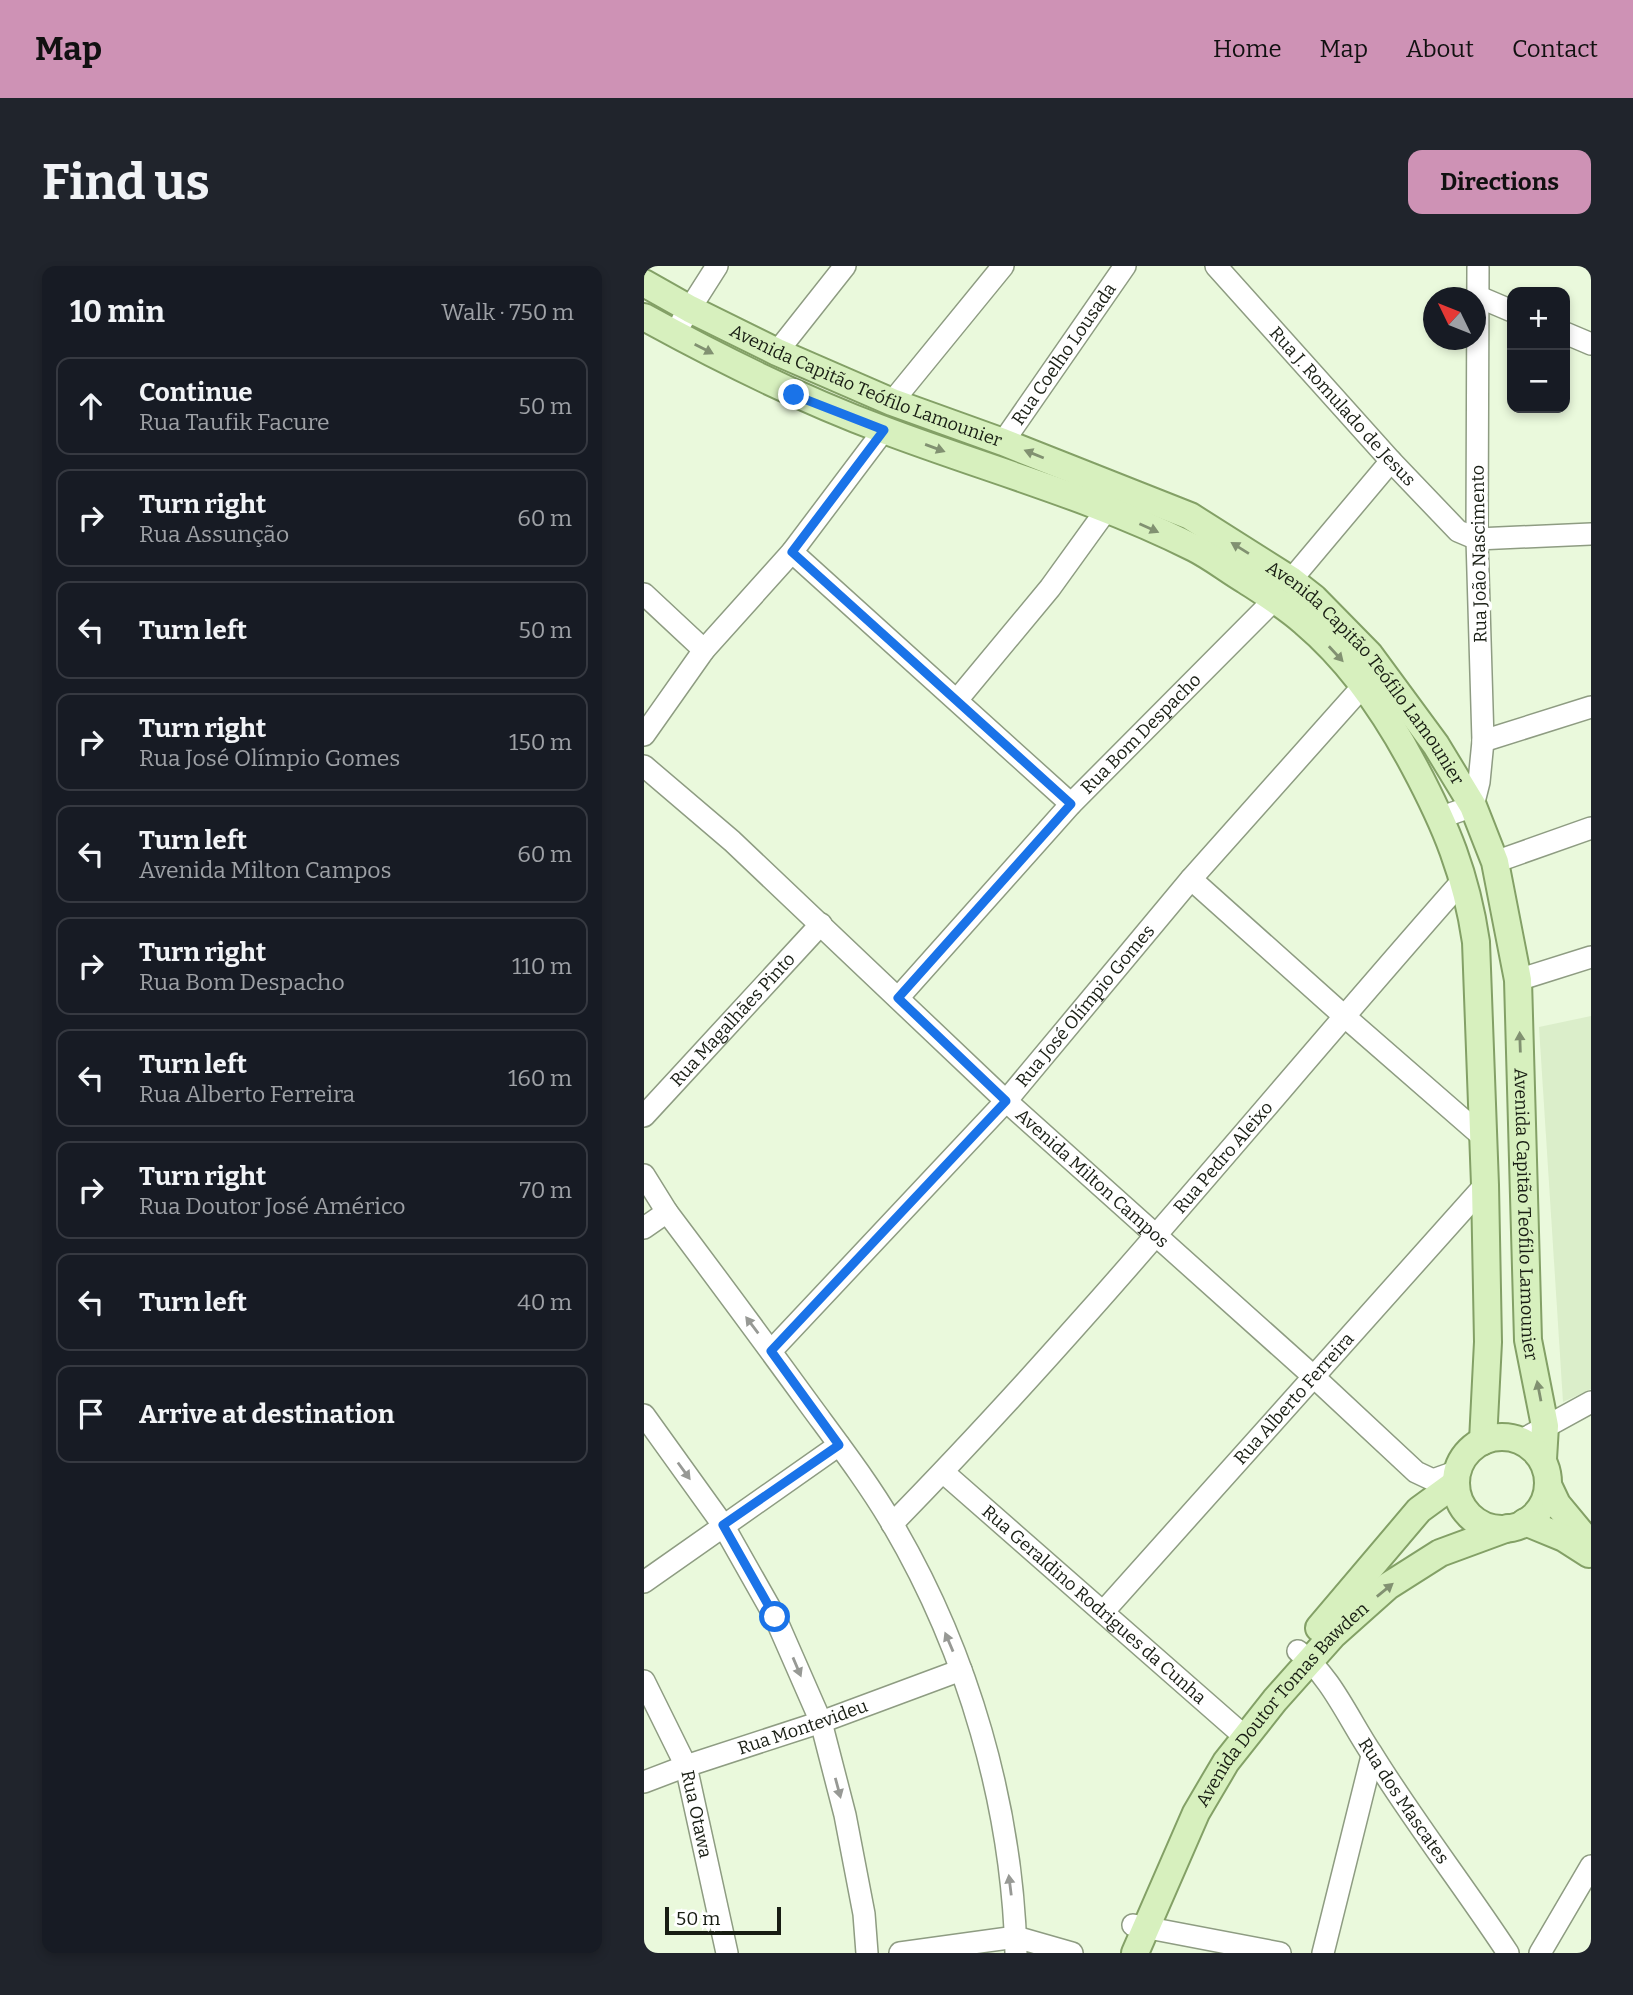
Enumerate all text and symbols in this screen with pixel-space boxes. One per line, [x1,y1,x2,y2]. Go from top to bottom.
text: Map [35,29,102,69]
text: Home [1213,35,1282,63]
text: Map [1320,35,1368,63]
text: About [1406,35,1474,63]
text: Contact [1512,35,1598,63]
button: Directions [1408,150,1591,214]
text: Find us [42,153,210,212]
street label: Rua Coelho Lousada [1007,279,1121,429]
north arrow [1423,287,1486,350]
map controls [1507,287,1570,413]
button: + [1507,287,1570,350]
text: 10 min [70,294,165,330]
text: Walk · 750 m [441,298,574,326]
street label: Avenida Capitão Teófilo Lamounier [726,319,1005,452]
street label: Rua J. Romulado de Jesus [1265,322,1420,491]
one-way arrow [694,344,714,355]
button: − [1507,350,1570,413]
text: Continue [139,377,253,408]
route end [778,379,809,410]
icon: ahead [72,387,110,425]
text: 50 m [518,392,572,420]
text: Rua Taufik Facure [139,408,330,436]
one-way arrow [925,443,946,454]
one-way arrow [1023,449,1044,460]
street label: Rua João Nascimento [1466,465,1492,643]
text: Turn right [139,489,266,520]
icon: right [72,499,110,537]
text: 60 m [517,504,572,532]
text: Rua Assunção [139,520,289,548]
one-way arrow [1138,523,1159,534]
one-way arrow [1231,542,1250,555]
street label: Avenida Capitão Teófilo Lamounier [1262,556,1469,789]
icon: left [72,611,110,649]
text: Turn left [139,615,247,646]
text: 50 m [518,616,572,644]
one-way arrow [1328,645,1344,663]
street label: Rua Bom Despacho [1076,669,1205,799]
text: Turn right [139,713,266,744]
icon: right [72,723,110,761]
text: 150 m [509,728,572,756]
text: Rua José Olímpio Gomes [139,744,400,772]
text: Turn left [139,825,247,856]
icon: left [72,835,110,873]
text: 60 m [517,840,572,868]
text: Avenida Milton Campos [139,856,392,884]
street label: Rua José Olímpio Gomes [1011,920,1159,1092]
text: Turn right [139,937,266,968]
icon: right [72,947,110,985]
street label: Rua Magalhães Pinto [666,948,800,1091]
text: 110 m [512,952,572,980]
text: Rua Bom Despacho [139,968,345,996]
one-way arrow [1514,1031,1526,1053]
text: Turn left [139,1049,247,1080]
icon: left [72,1059,110,1097]
text: 160 m [508,1064,572,1092]
street label: Avenida Capitão Teófilo Lamounier [1509,1068,1543,1363]
text: Rua Alberto Ferreira [139,1080,355,1108]
street label: Rua Pedro Aleixo [1169,1097,1277,1218]
street label: Avenida Milton Campos [1011,1104,1173,1252]
text: Turn right [139,1161,266,1192]
icon: right [72,1171,110,1209]
text: 70 m [520,1176,572,1204]
text: Rua Doutor José Américo [139,1192,406,1220]
icon: left [72,1283,110,1321]
text: Turn left [139,1287,247,1318]
text: 40 m [517,1288,572,1316]
one-way arrow [745,1316,759,1334]
street label: Rua Alberto Ferreira [1229,1328,1359,1469]
one-way arrow [1533,1380,1544,1402]
icon: arrive [72,1395,110,1433]
text: Arrive at destination [139,1399,394,1430]
one-way arrow [677,1462,691,1480]
street label: Rua Geraldino Rodrigues da Cunha [978,1500,1211,1709]
one-way arrow [1375,1582,1393,1597]
street label: Avenida Doutor Tomas Bawden [1191,1597,1374,1811]
route start [759,1601,790,1632]
one-way arrow [943,1631,954,1652]
one-way arrow [791,1657,803,1677]
street label: Rua Montevideu [735,1695,871,1759]
street label: Rua dos Mascates [1354,1734,1454,1868]
street label: Rua Otawa [676,1768,717,1860]
one-way arrow [833,1778,844,1800]
one-way arrow [1005,1874,1016,1896]
scale bar [665,1904,780,1936]
text: 50 m [676,1907,720,1930]

